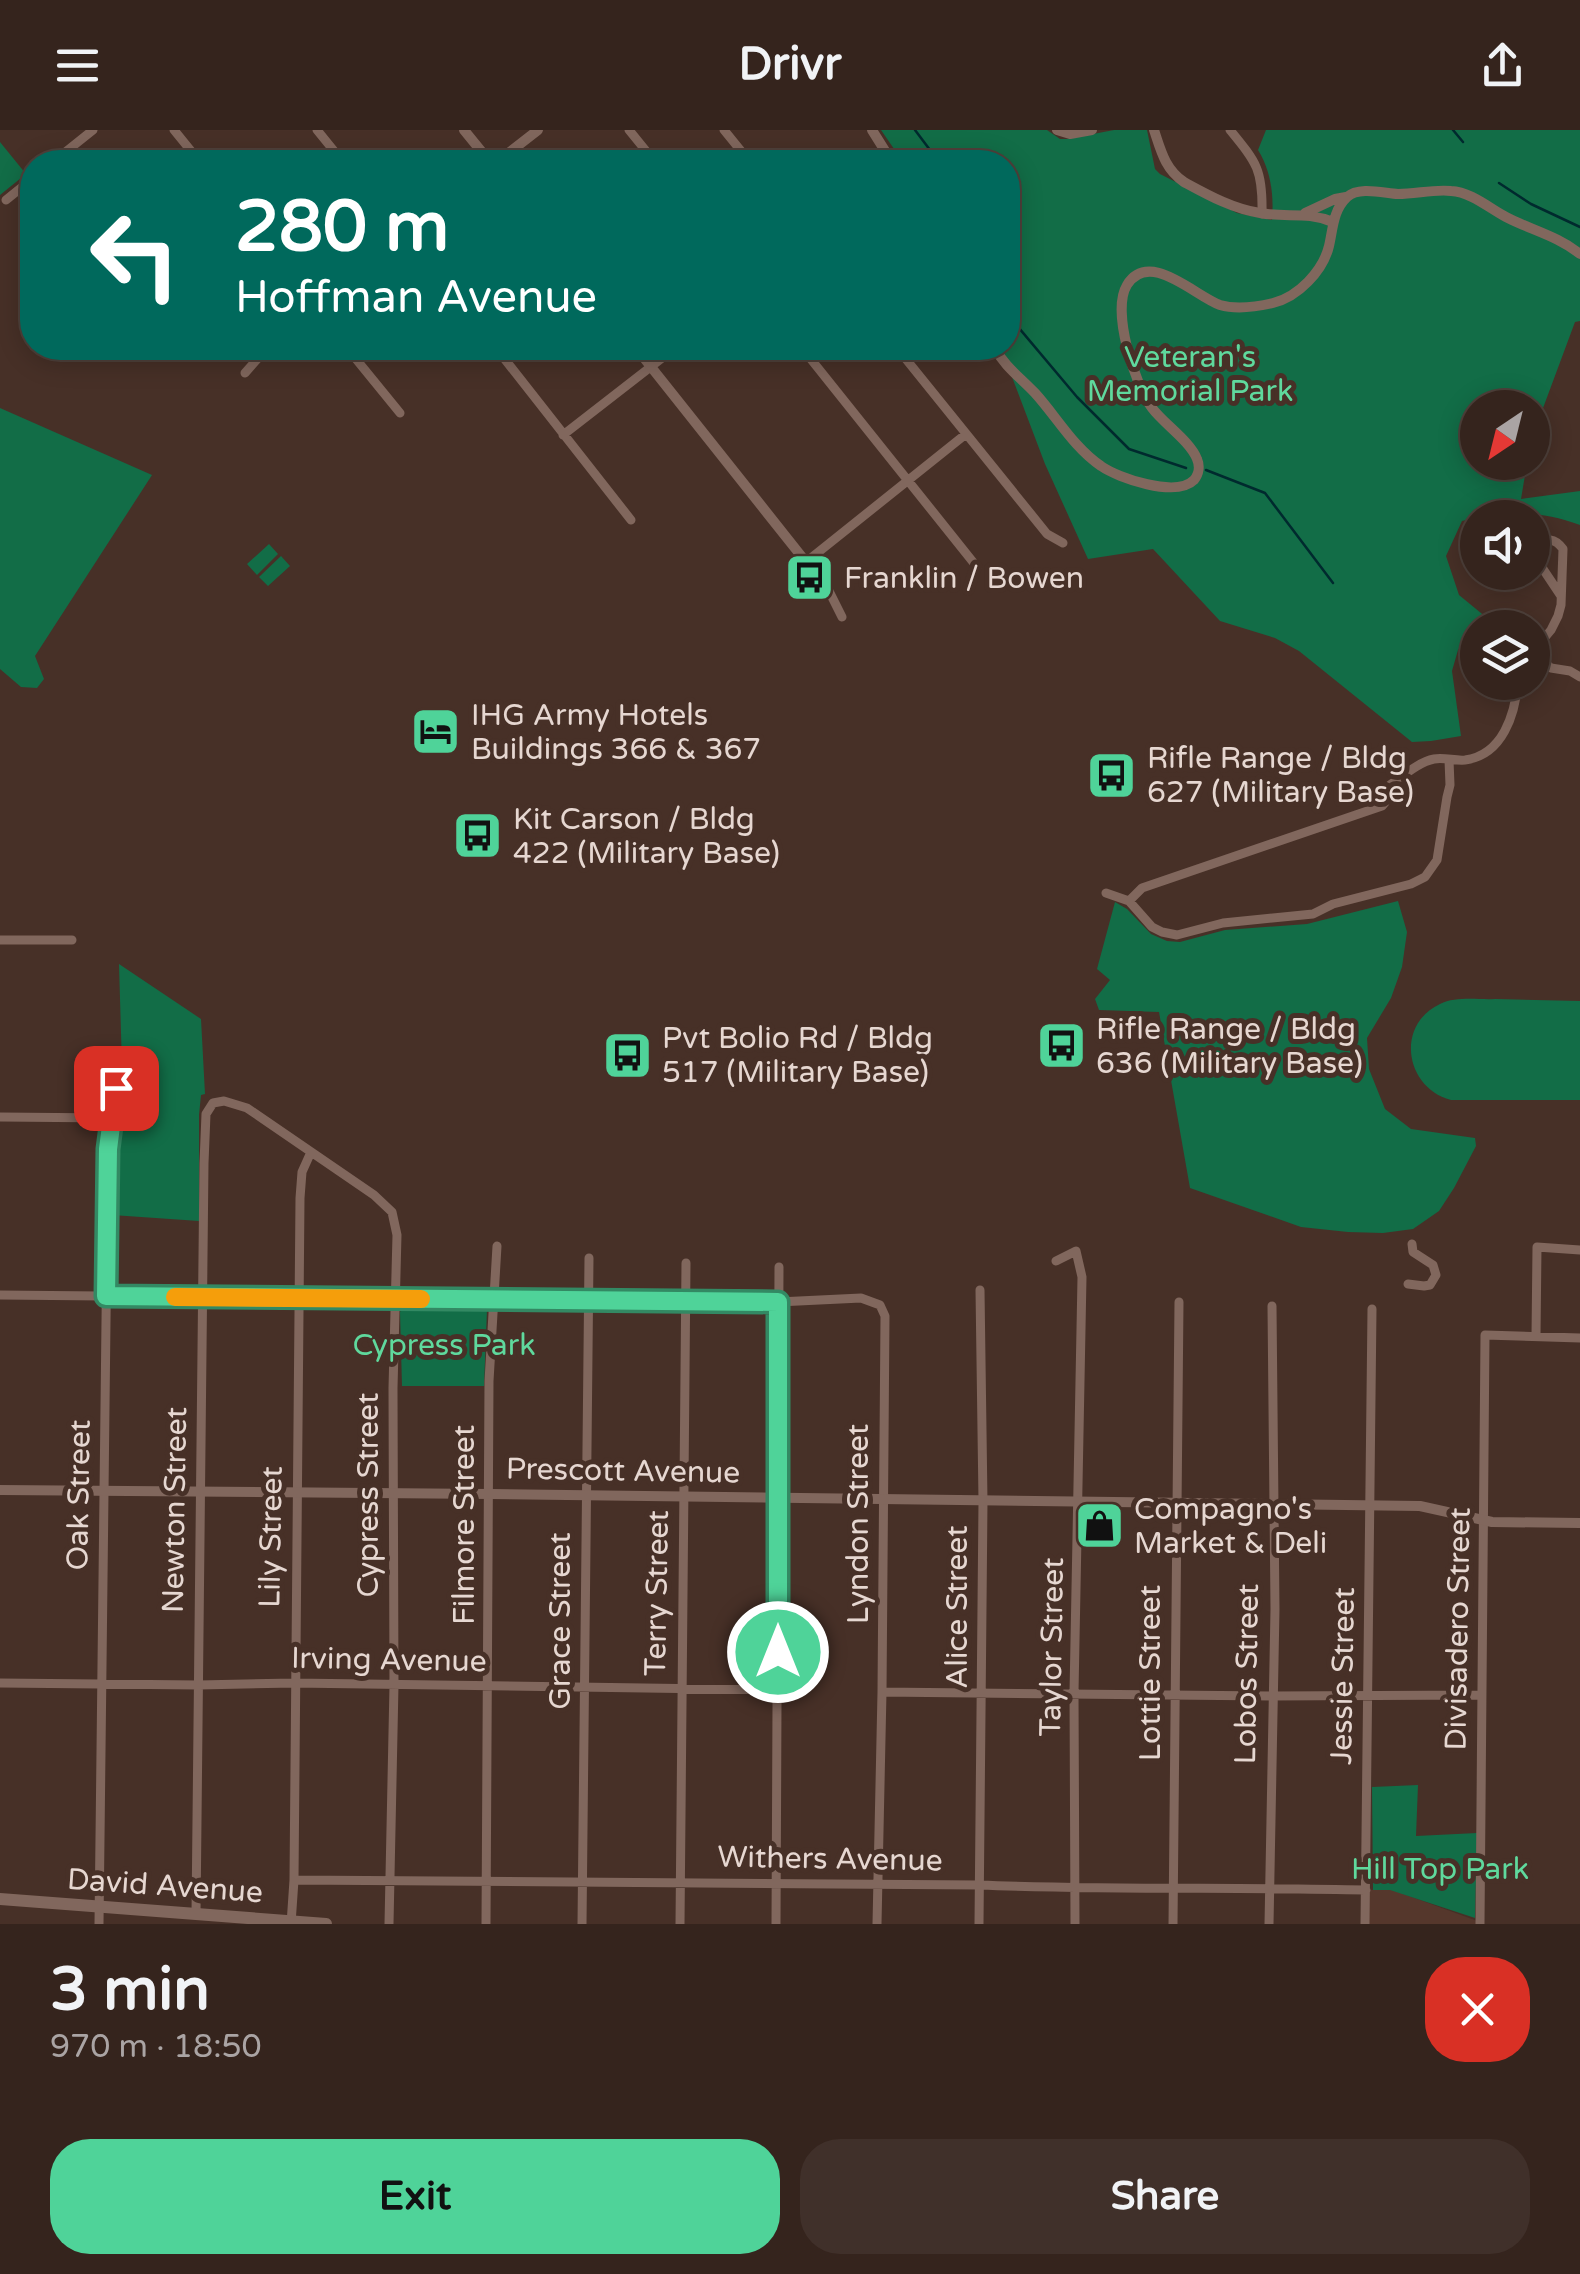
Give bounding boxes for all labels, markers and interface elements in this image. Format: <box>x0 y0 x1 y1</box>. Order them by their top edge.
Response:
icon: menu <box>50 38 105 93</box>
text: Drivr <box>739 38 841 92</box>
icon: share <box>1475 38 1530 93</box>
text: 280 m <box>235 186 449 270</box>
icon: left <box>70 190 200 320</box>
text: Hoffman Avenue <box>235 271 597 325</box>
park label: Veteran's Memorial Park <box>1087 339 1293 410</box>
north arrow <box>1460 390 1550 480</box>
map controls <box>1460 390 1550 700</box>
button: sound <box>1460 500 1550 590</box>
bus stop icon: Franklin / Bowen <box>783 552 835 604</box>
place label: Franklin / Bowen <box>844 560 1084 597</box>
button: layers <box>1460 610 1550 700</box>
place label: IHG Army Hotels Buildings 366 & 367 <box>471 697 761 768</box>
hotel icon: IHG Army Hotels Buildings 366 & 367 <box>410 706 462 758</box>
place label: Rifle Range / Bldg 627 (Military Base) <box>1147 740 1414 811</box>
bus stop icon: Rifle Range / Bldg 627 (Military Base) <box>1086 749 1138 801</box>
place label: Kit Carson / Bldg 422 (Military Base) <box>513 801 780 872</box>
bus stop icon: Kit Carson / Bldg 422 (Military Base) <box>452 810 504 862</box>
place label: Rifle Range / Bldg 636 (Military Base) <box>1096 1011 1363 1082</box>
place label: Pvt Bolio Rd / Bldg 517 (Military Base) <box>662 1020 933 1091</box>
bus stop icon: Rifle Range / Bldg 636 (Military Base) <box>1035 1020 1087 1072</box>
bus stop icon: Pvt Bolio Rd / Bldg 517 (Military Base) <box>601 1029 653 1081</box>
pin <box>74 1046 159 1131</box>
icon: arrive <box>89 1061 144 1116</box>
park label: Cypress Park <box>352 1327 536 1364</box>
street label: Cypress Street <box>350 1393 387 1597</box>
street label: Newton Street <box>155 1407 195 1613</box>
street label: Oak Street <box>59 1419 99 1571</box>
street label: Lyndon Street <box>840 1424 877 1624</box>
street label: Filmore Street <box>446 1425 483 1625</box>
street label: Prescott Avenue <box>505 1450 741 1492</box>
street label: Lily Street <box>251 1466 291 1608</box>
place label: Compagno's Market & Deli <box>1134 1491 1327 1562</box>
shop icon: Compagno's Market & Deli <box>1073 1500 1125 1552</box>
street label: Divisadero Street <box>1437 1507 1479 1751</box>
street label: Terry Street <box>637 1510 677 1676</box>
street label: Alice Street <box>939 1525 976 1689</box>
street label: Grace Street <box>542 1532 579 1710</box>
street label: Taylor Street <box>1032 1557 1072 1737</box>
street label: Lobos Street <box>1227 1583 1267 1765</box>
street label: Lottie Street <box>1132 1585 1169 1761</box>
street label: Jessie Street <box>1323 1587 1363 1765</box>
position arrow <box>726 1600 830 1704</box>
street label: Irving Avenue <box>291 1640 487 1680</box>
street label: Withers Avenue <box>717 1839 943 1879</box>
park label: Hill Top Park <box>1351 1851 1529 1888</box>
street label: David Avenue <box>66 1861 264 1911</box>
text: 3 min <box>50 1954 210 2026</box>
button: close <box>1425 1957 1530 2062</box>
text: 970 m · 18:50 <box>50 2028 262 2066</box>
button: Exit <box>50 2139 780 2254</box>
button: Share <box>800 2139 1530 2254</box>

